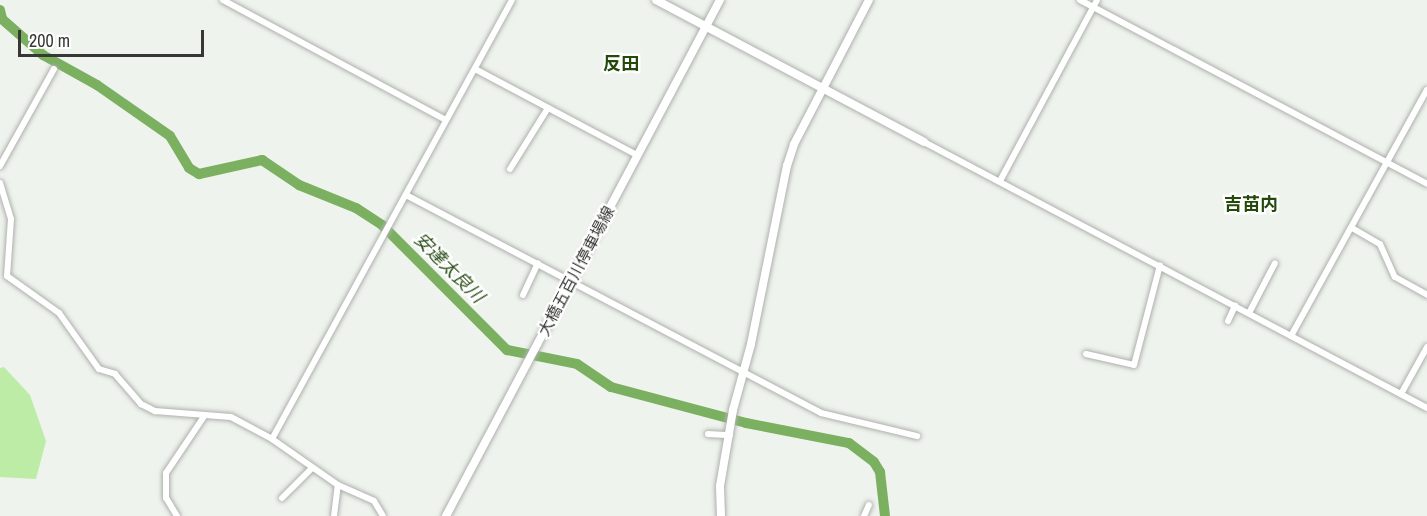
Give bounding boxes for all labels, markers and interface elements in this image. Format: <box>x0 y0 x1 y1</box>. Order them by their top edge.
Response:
scale bar <box>21 18 207 56</box>
text: 200 m <box>29 28 70 53</box>
district label: 反田 <box>603 53 639 75</box>
district label: 吉苗内 <box>1224 193 1278 215</box>
street label: 大橋五百川停車場線 <box>534 203 618 339</box>
water label: 安達太良川 <box>410 229 488 307</box>

